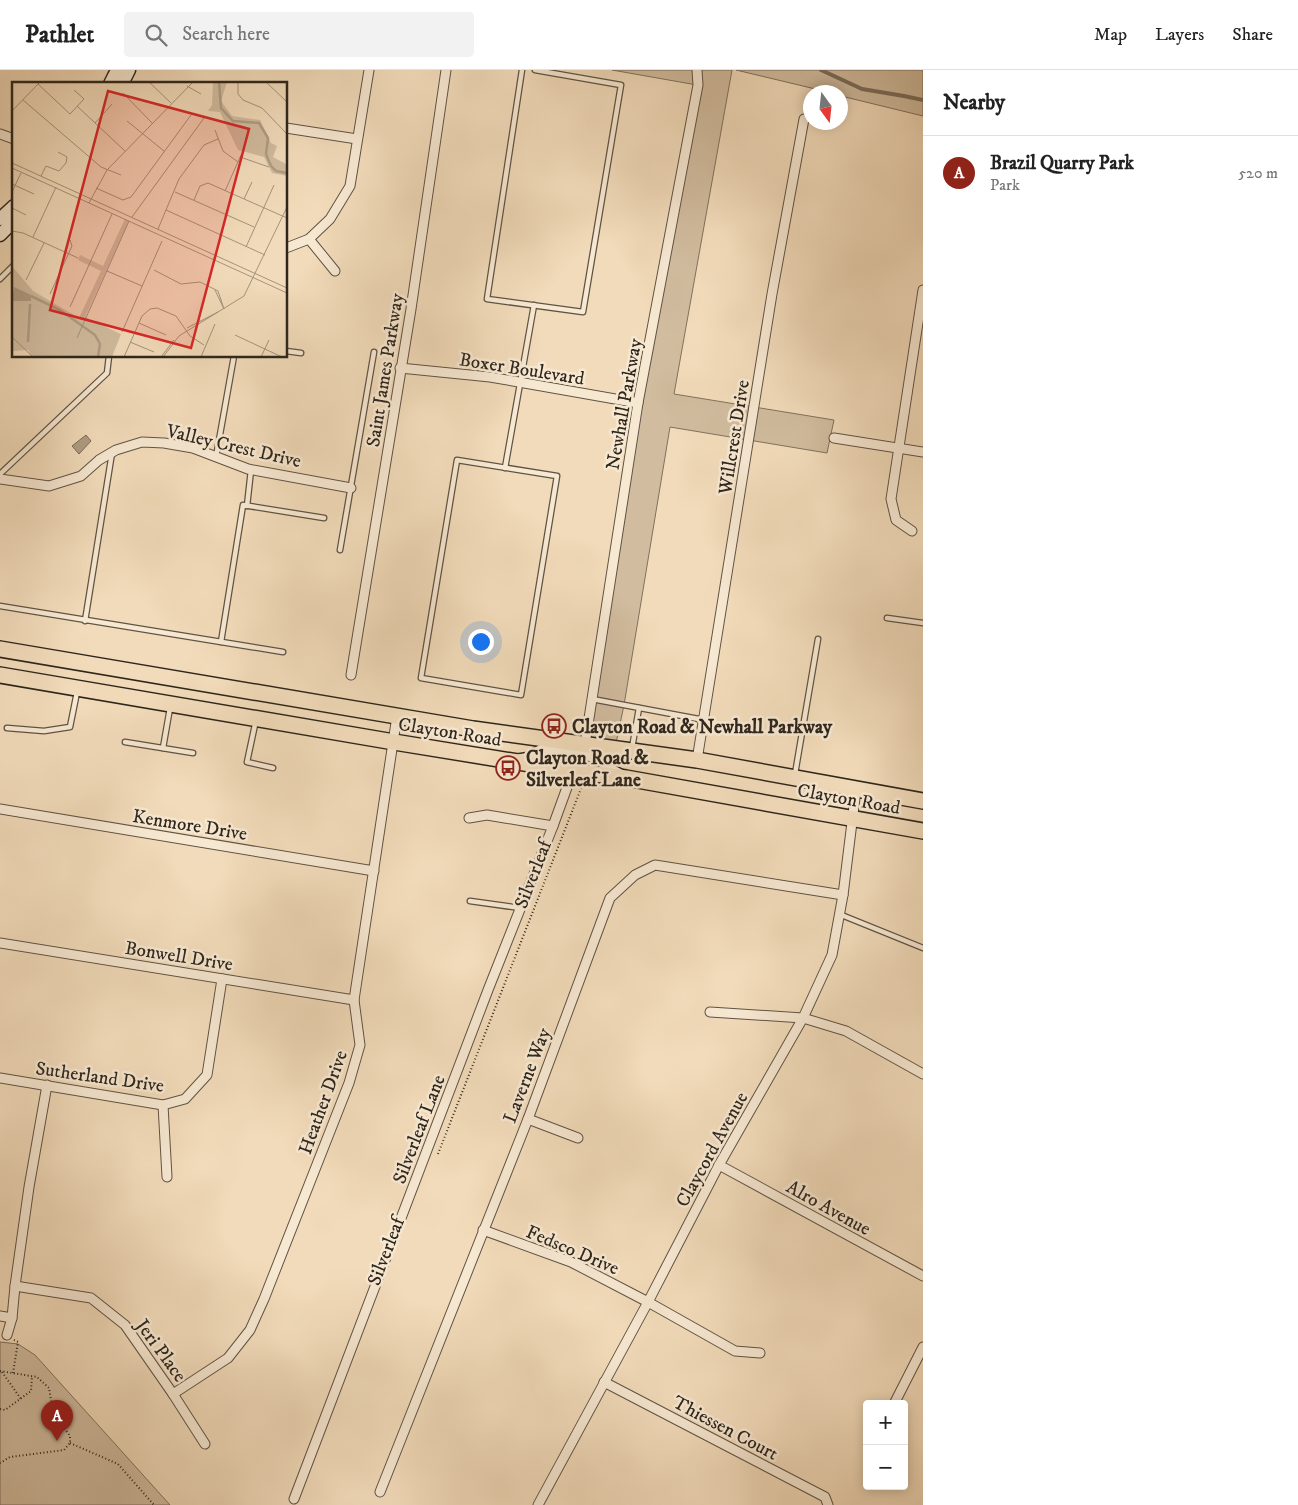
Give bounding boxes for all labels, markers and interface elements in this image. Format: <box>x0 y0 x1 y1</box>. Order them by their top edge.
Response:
search box <box>124 12 474 57</box>
text: Pathlet <box>25 20 94 50</box>
icon: search <box>142 21 170 49</box>
text: Search here <box>182 23 270 46</box>
text: Map <box>1094 24 1127 46</box>
text: Layers <box>1155 24 1204 46</box>
text: Share <box>1232 24 1273 46</box>
inset map <box>12 82 288 358</box>
north arrow <box>803 85 848 130</box>
text: Nearby <box>943 90 1005 116</box>
text: Brazil Quarry Park <box>990 152 1134 175</box>
text: A <box>954 163 964 183</box>
text: 520 m <box>1238 163 1278 183</box>
text: Park <box>990 175 1020 195</box>
street label: Saint James Parkway <box>362 291 409 449</box>
street label: Newhall Parkway <box>602 336 648 472</box>
street label: Boxer Boulevard <box>458 348 586 391</box>
street label: Willcrest Drive <box>714 378 755 497</box>
street label: Valley Crest Drive <box>163 420 303 473</box>
your location <box>468 629 494 655</box>
street label: Clayton Road <box>397 713 503 752</box>
bus stop icon: Clayton Road & Newhall Parkway <box>541 713 567 739</box>
place label: Clayton Road & Newhall Parkway <box>572 716 833 739</box>
place label: Clayton Road & Silverleaf Lane <box>526 747 649 792</box>
bus stop icon: Clayton Road & Silverleaf Lane <box>495 755 521 781</box>
street label: Clayton Road <box>796 779 902 820</box>
street label: Kenmore Drive <box>131 805 249 846</box>
street label: Silverleaf <box>510 834 558 912</box>
street label: Bonwell Drive <box>123 937 234 976</box>
street label: Laverne Way <box>499 1024 556 1126</box>
street label: Heather Drive <box>294 1047 353 1158</box>
street label: Sutherland Drive <box>34 1057 166 1098</box>
street label: Silverleaf Lane <box>388 1072 451 1187</box>
street label: Claycord Avenue <box>671 1088 753 1211</box>
street label: Alro Avenue <box>782 1176 875 1241</box>
street label: Silverleaf <box>363 1211 411 1289</box>
street label: Fedsco Drive <box>522 1221 622 1280</box>
street label: Jeri Place <box>129 1313 191 1387</box>
street label: Thiessen Court <box>669 1391 782 1466</box>
pin: A <box>41 1400 73 1441</box>
map controls <box>863 1400 908 1490</box>
button: + <box>863 1400 908 1445</box>
button: − <box>863 1445 908 1490</box>

